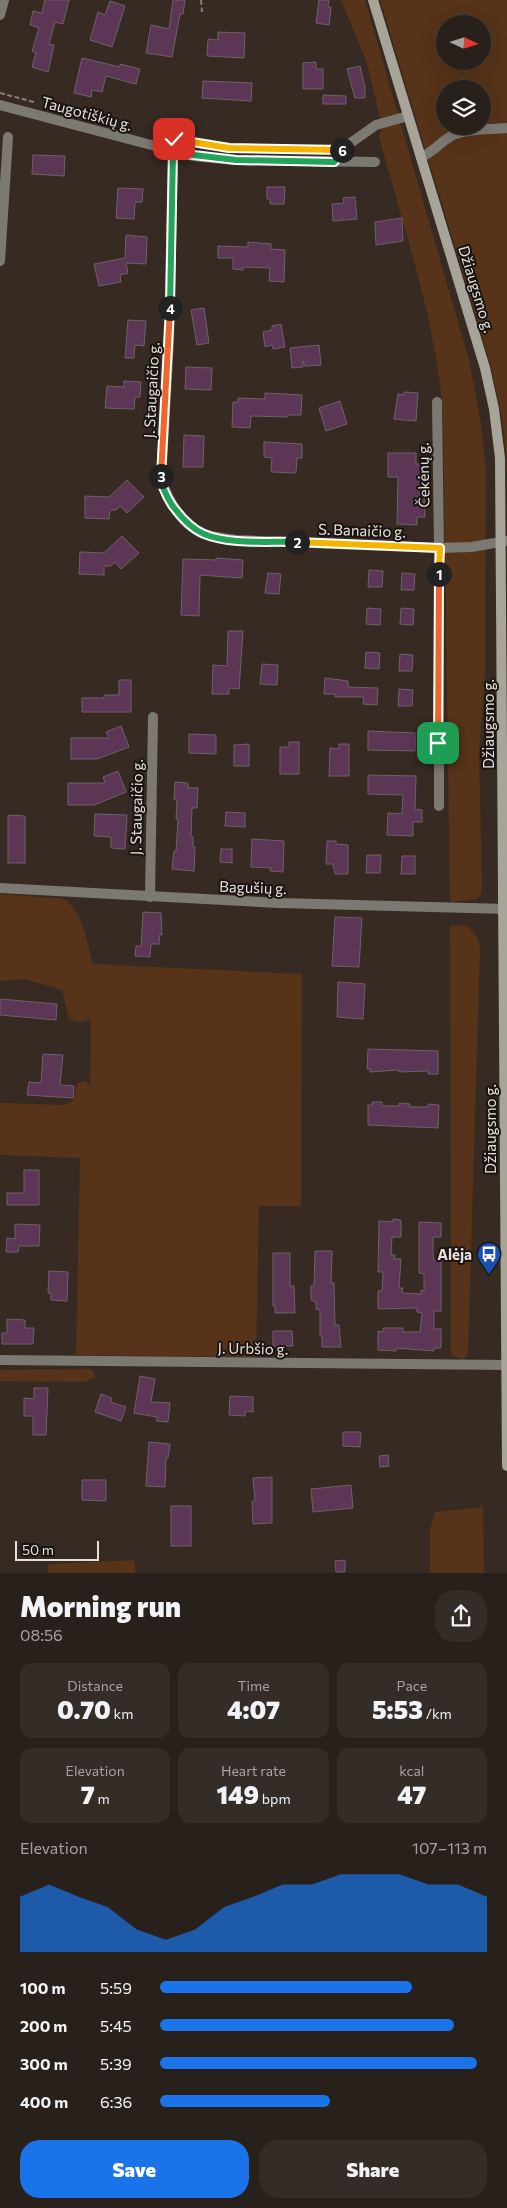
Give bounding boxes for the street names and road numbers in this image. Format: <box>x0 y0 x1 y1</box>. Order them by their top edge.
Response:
street label: Taugotiškių g. <box>40 92 134 134</box>
street label: Džiaugsmo g. <box>455 243 499 335</box>
street label: J. Staugaičio g. <box>139 341 163 439</box>
street label: Čekėnų g. <box>412 442 433 508</box>
street label: S. Banaičio g. <box>318 519 406 541</box>
street label: Džiaugsmo g. <box>479 679 497 769</box>
street label: J. Staugaičio g. <box>126 759 146 855</box>
street label: Bagušių g. <box>219 877 287 897</box>
street label: Džiaugsmo g. <box>481 1084 499 1174</box>
street label: J. Urbšio g. <box>218 1338 288 1358</box>

